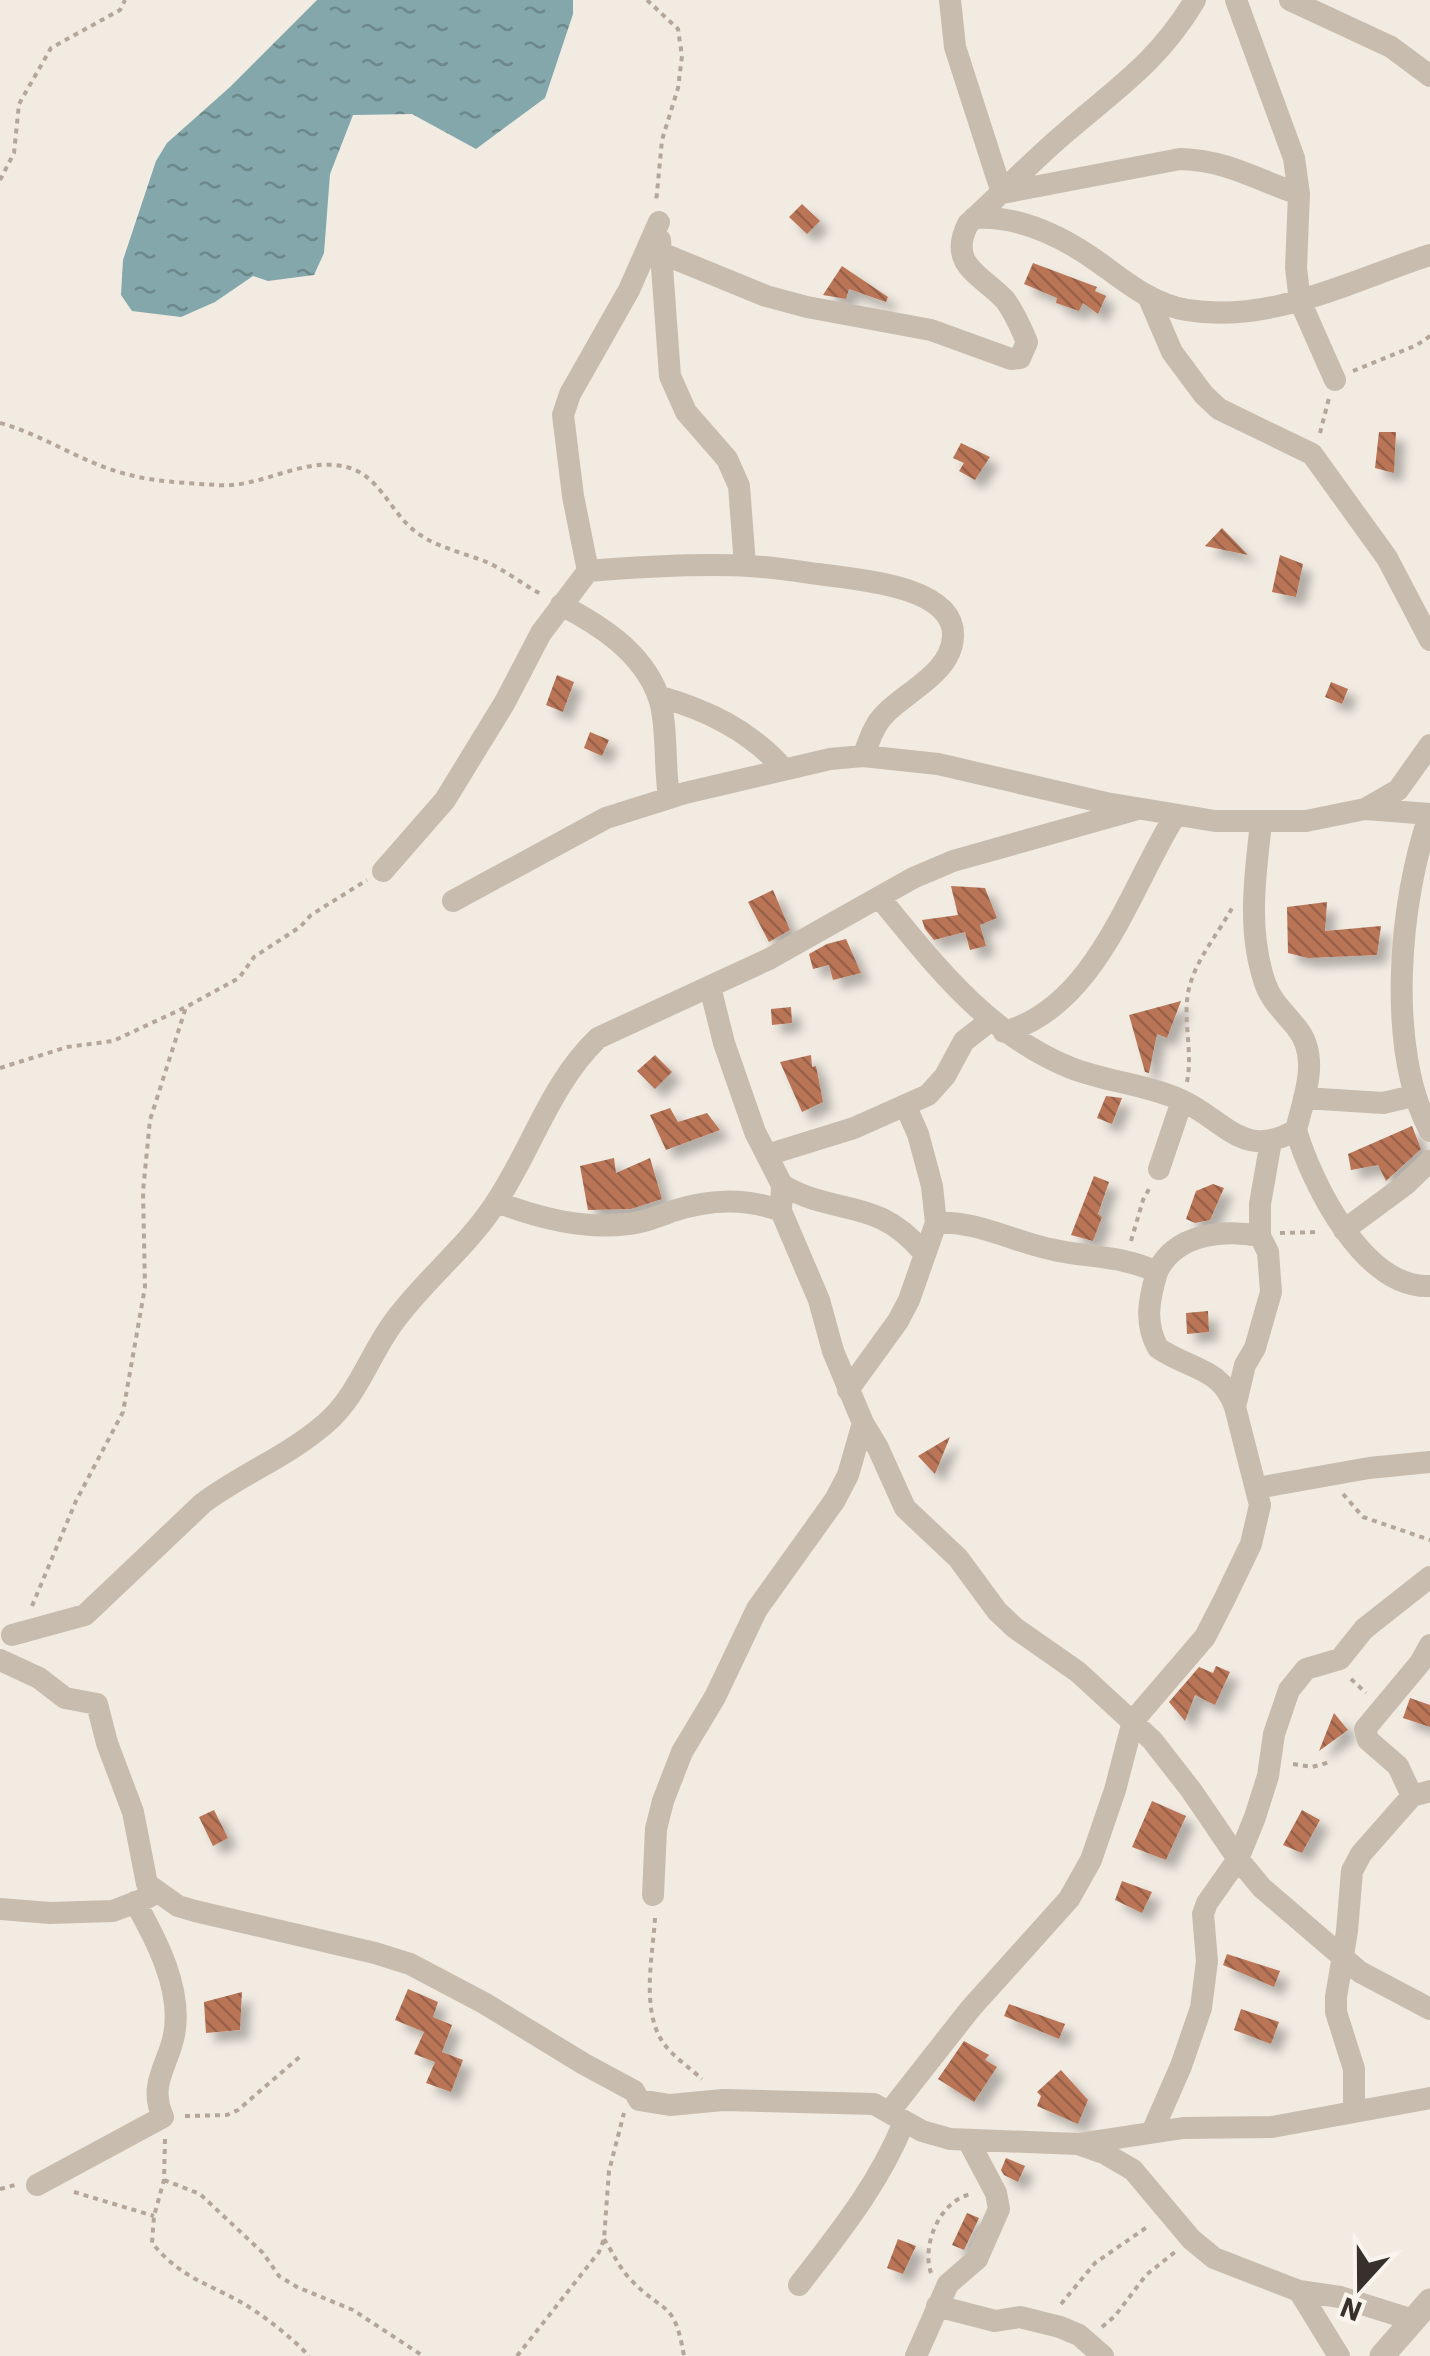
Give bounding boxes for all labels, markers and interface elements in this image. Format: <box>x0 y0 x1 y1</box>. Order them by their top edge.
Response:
north arrow <box>1310 2236 1410 2336</box>
text: N <box>1335 2289 1367 2331</box>

